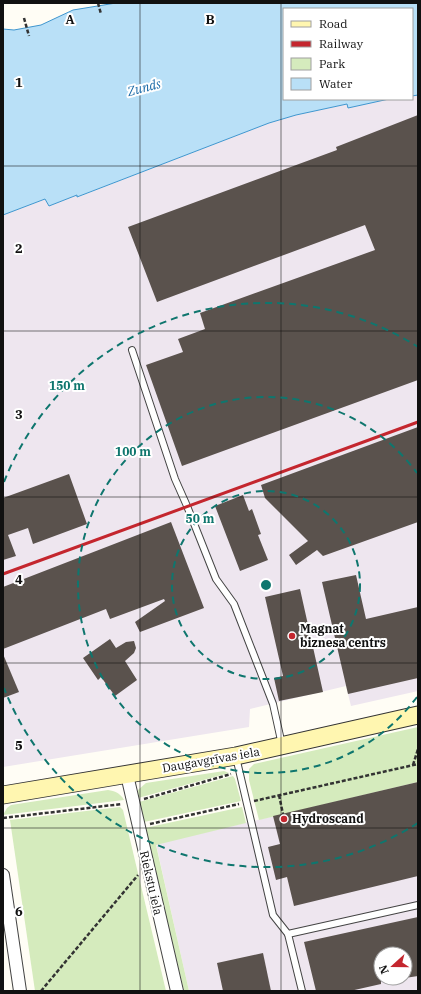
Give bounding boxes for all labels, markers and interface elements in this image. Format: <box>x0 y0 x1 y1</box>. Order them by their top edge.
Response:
legend <box>283 8 413 100</box>
text: A <box>65 11 75 28</box>
text: B <box>205 11 215 28</box>
text: Road <box>319 16 348 31</box>
text: Railway <box>319 36 364 51</box>
text: Park <box>319 56 345 71</box>
text: 1 <box>15 74 23 91</box>
water label: Zunds <box>125 75 163 100</box>
text: Water <box>319 76 353 91</box>
text: 2 <box>15 240 23 257</box>
text: 150 m <box>49 378 85 393</box>
text: 3 <box>15 406 23 423</box>
text: 100 m <box>115 444 151 459</box>
text: 50 m <box>186 511 215 526</box>
text: 4 <box>15 571 23 588</box>
centre of rings <box>259 578 273 592</box>
place label: Magnat biznesa centrs <box>300 621 386 650</box>
marker: Magnat biznesa centrs <box>287 631 297 641</box>
text: 5 <box>15 737 23 754</box>
street label: Daugavgrīvas iela <box>161 743 261 775</box>
place label: Hydroscand <box>292 811 364 826</box>
marker: Hydroscand <box>279 814 289 824</box>
street label: Riekstu iela <box>137 849 166 917</box>
text: 6 <box>15 903 23 920</box>
north arrow <box>373 946 413 986</box>
text: N <box>375 963 392 976</box>

